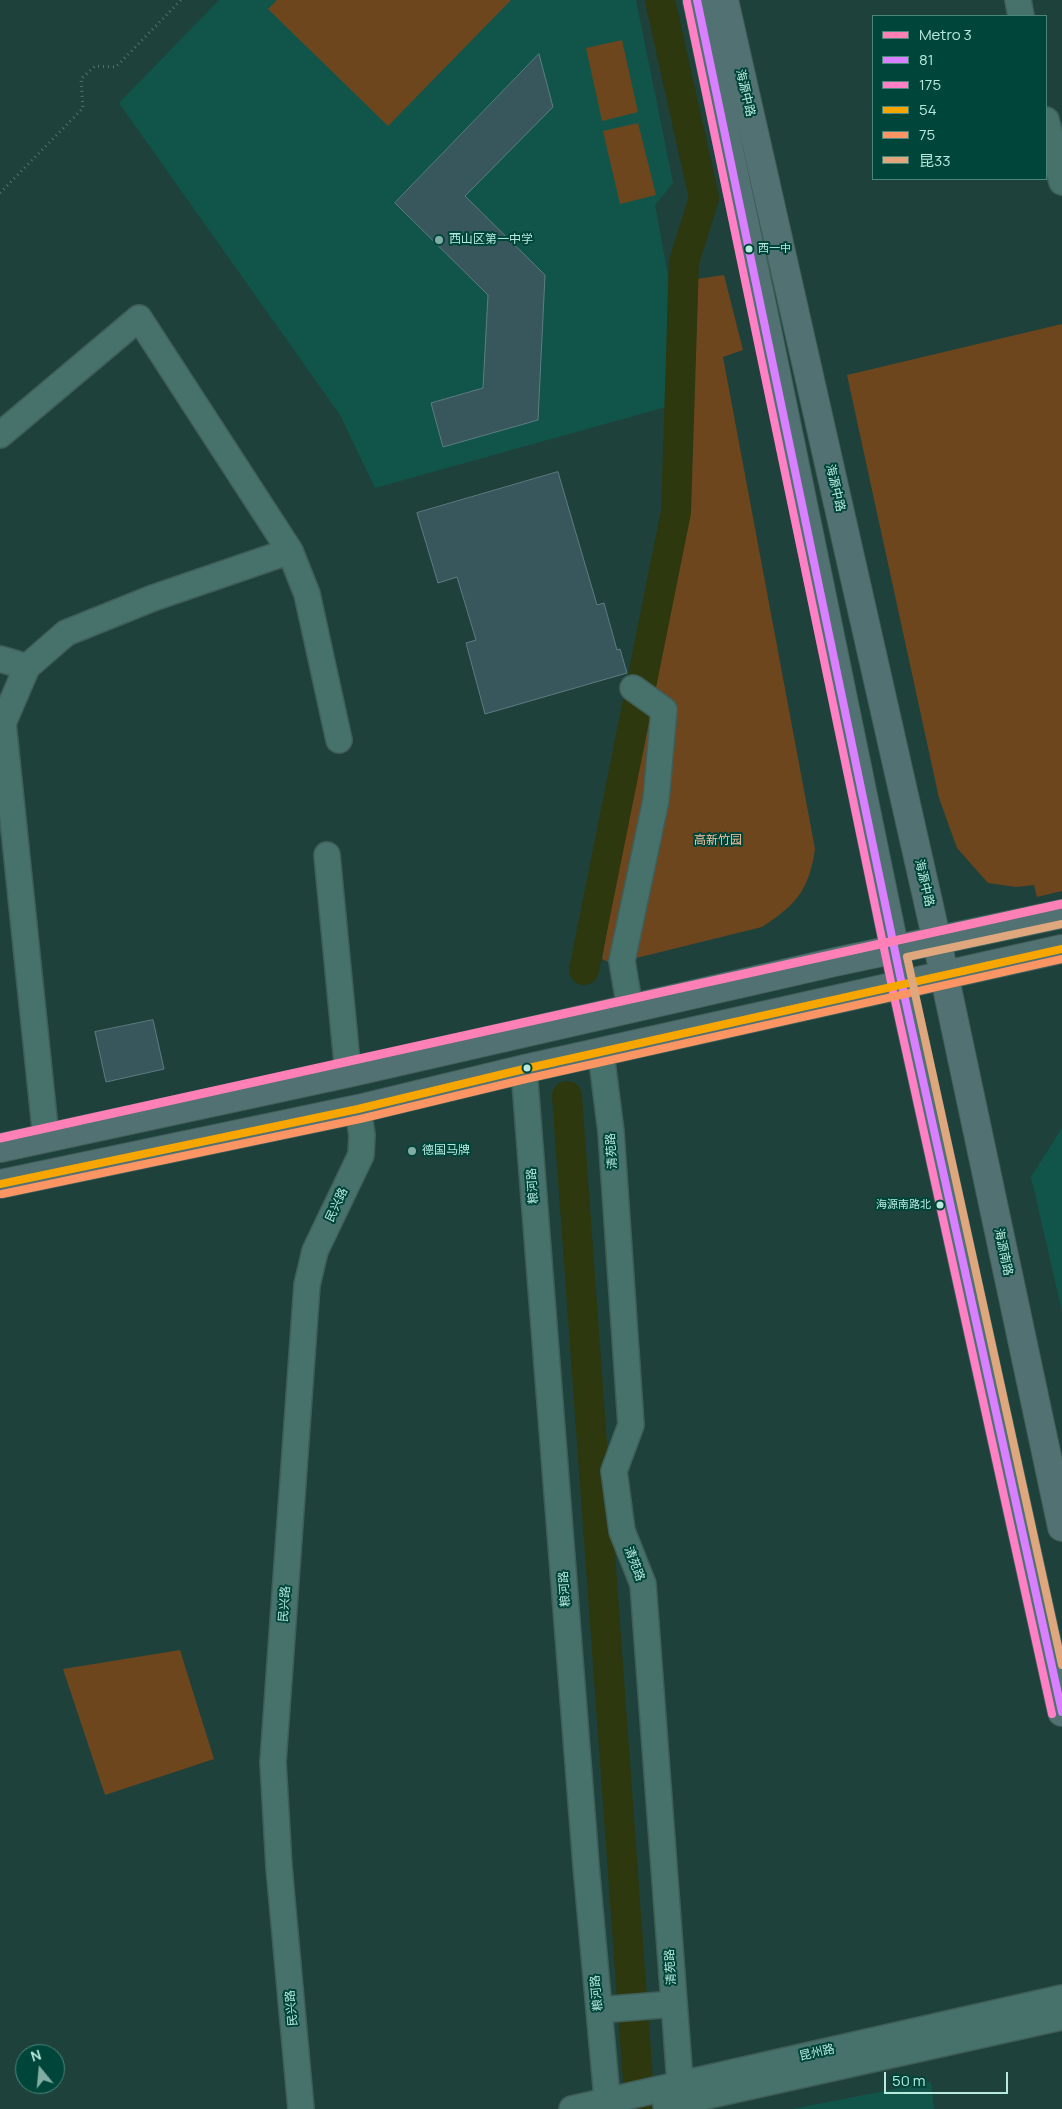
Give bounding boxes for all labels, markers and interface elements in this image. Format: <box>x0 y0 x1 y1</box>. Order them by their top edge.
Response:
legend <box>872 15 1047 180</box>
text: Metro 3 <box>919 24 972 45</box>
text: 81 <box>919 49 934 70</box>
street label: 海源中路 <box>733 68 757 118</box>
text: 175 <box>919 74 941 95</box>
text: 54 <box>919 99 937 120</box>
text: 75 <box>919 124 935 145</box>
text: 昆33 <box>919 150 951 171</box>
place label: 西山区第一中学 <box>449 233 533 247</box>
marker: 西山区第一中学 <box>433 234 445 246</box>
place label: 西一中 <box>758 242 791 256</box>
marker: 西一中 <box>744 244 754 254</box>
street label: 海源中路 <box>823 463 847 513</box>
park label: 高新竹园 <box>694 834 742 848</box>
street label: 海源中路 <box>912 858 936 908</box>
unlabelled marker <box>522 1063 532 1073</box>
street label: 清苑路 <box>604 1133 620 1169</box>
place label: 德国马牌 <box>422 1144 470 1158</box>
marker: 德国马牌 <box>406 1145 418 1157</box>
street label: 粮河路 <box>525 1168 541 1204</box>
street label: 民兴路 <box>323 1186 351 1224</box>
place label: 海源南路北 <box>876 1198 931 1212</box>
marker: 海源南路北 <box>935 1200 945 1210</box>
street label: 海源南路 <box>991 1227 1015 1277</box>
street label: 清苑路 <box>621 1545 647 1583</box>
street label: 粮河路 <box>557 1571 573 1607</box>
street label: 民兴路 <box>277 1586 293 1622</box>
street label: 清苑路 <box>663 1949 679 1985</box>
street label: 粮河路 <box>588 1974 606 2012</box>
street label: 民兴路 <box>283 1989 301 2027</box>
street label: 昆州路 <box>798 2042 836 2064</box>
north arrow <box>15 2044 65 2094</box>
text: N <box>28 2045 43 2066</box>
scale bar <box>887 2062 1011 2094</box>
text: 50 m <box>892 2070 926 2091</box>

